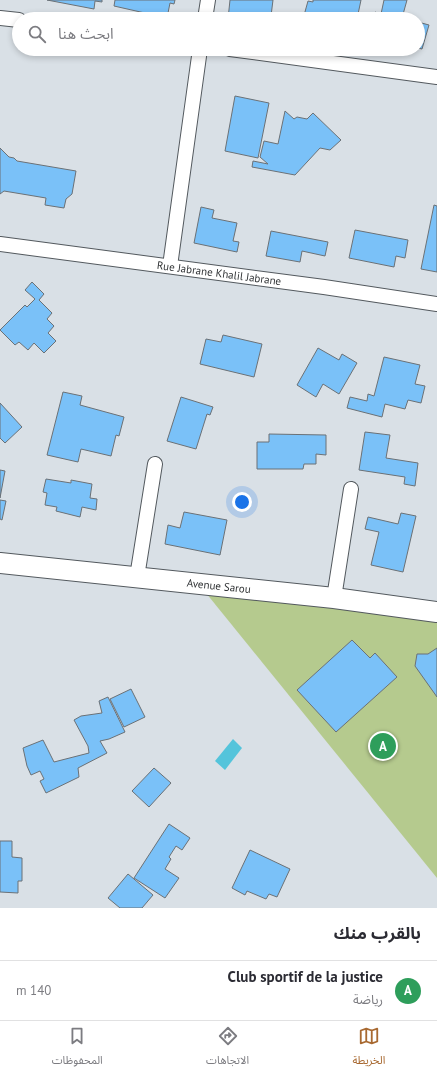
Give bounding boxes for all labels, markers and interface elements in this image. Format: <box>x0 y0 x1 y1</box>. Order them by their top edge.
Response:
search box <box>12 12 425 56</box>
icon: search <box>26 23 48 45</box>
text: ابحث هنا <box>58 24 114 43</box>
street label: Rue Jabrane Khalil Jabrane <box>156 258 283 288</box>
your location <box>232 492 252 512</box>
street label: Avenue Sarou <box>186 576 252 596</box>
pin: A <box>370 731 396 761</box>
text: بالقرب منك <box>334 922 421 944</box>
text: Club sportif de la justice <box>228 967 383 986</box>
text: 140 m <box>16 982 51 999</box>
text: A <box>404 982 412 999</box>
text: رياضة <box>353 991 383 1008</box>
tab: المحفوظات <box>52 1025 103 1072</box>
tab: الاتجاهات <box>206 1025 249 1072</box>
tab: الخريطة <box>352 1025 385 1072</box>

